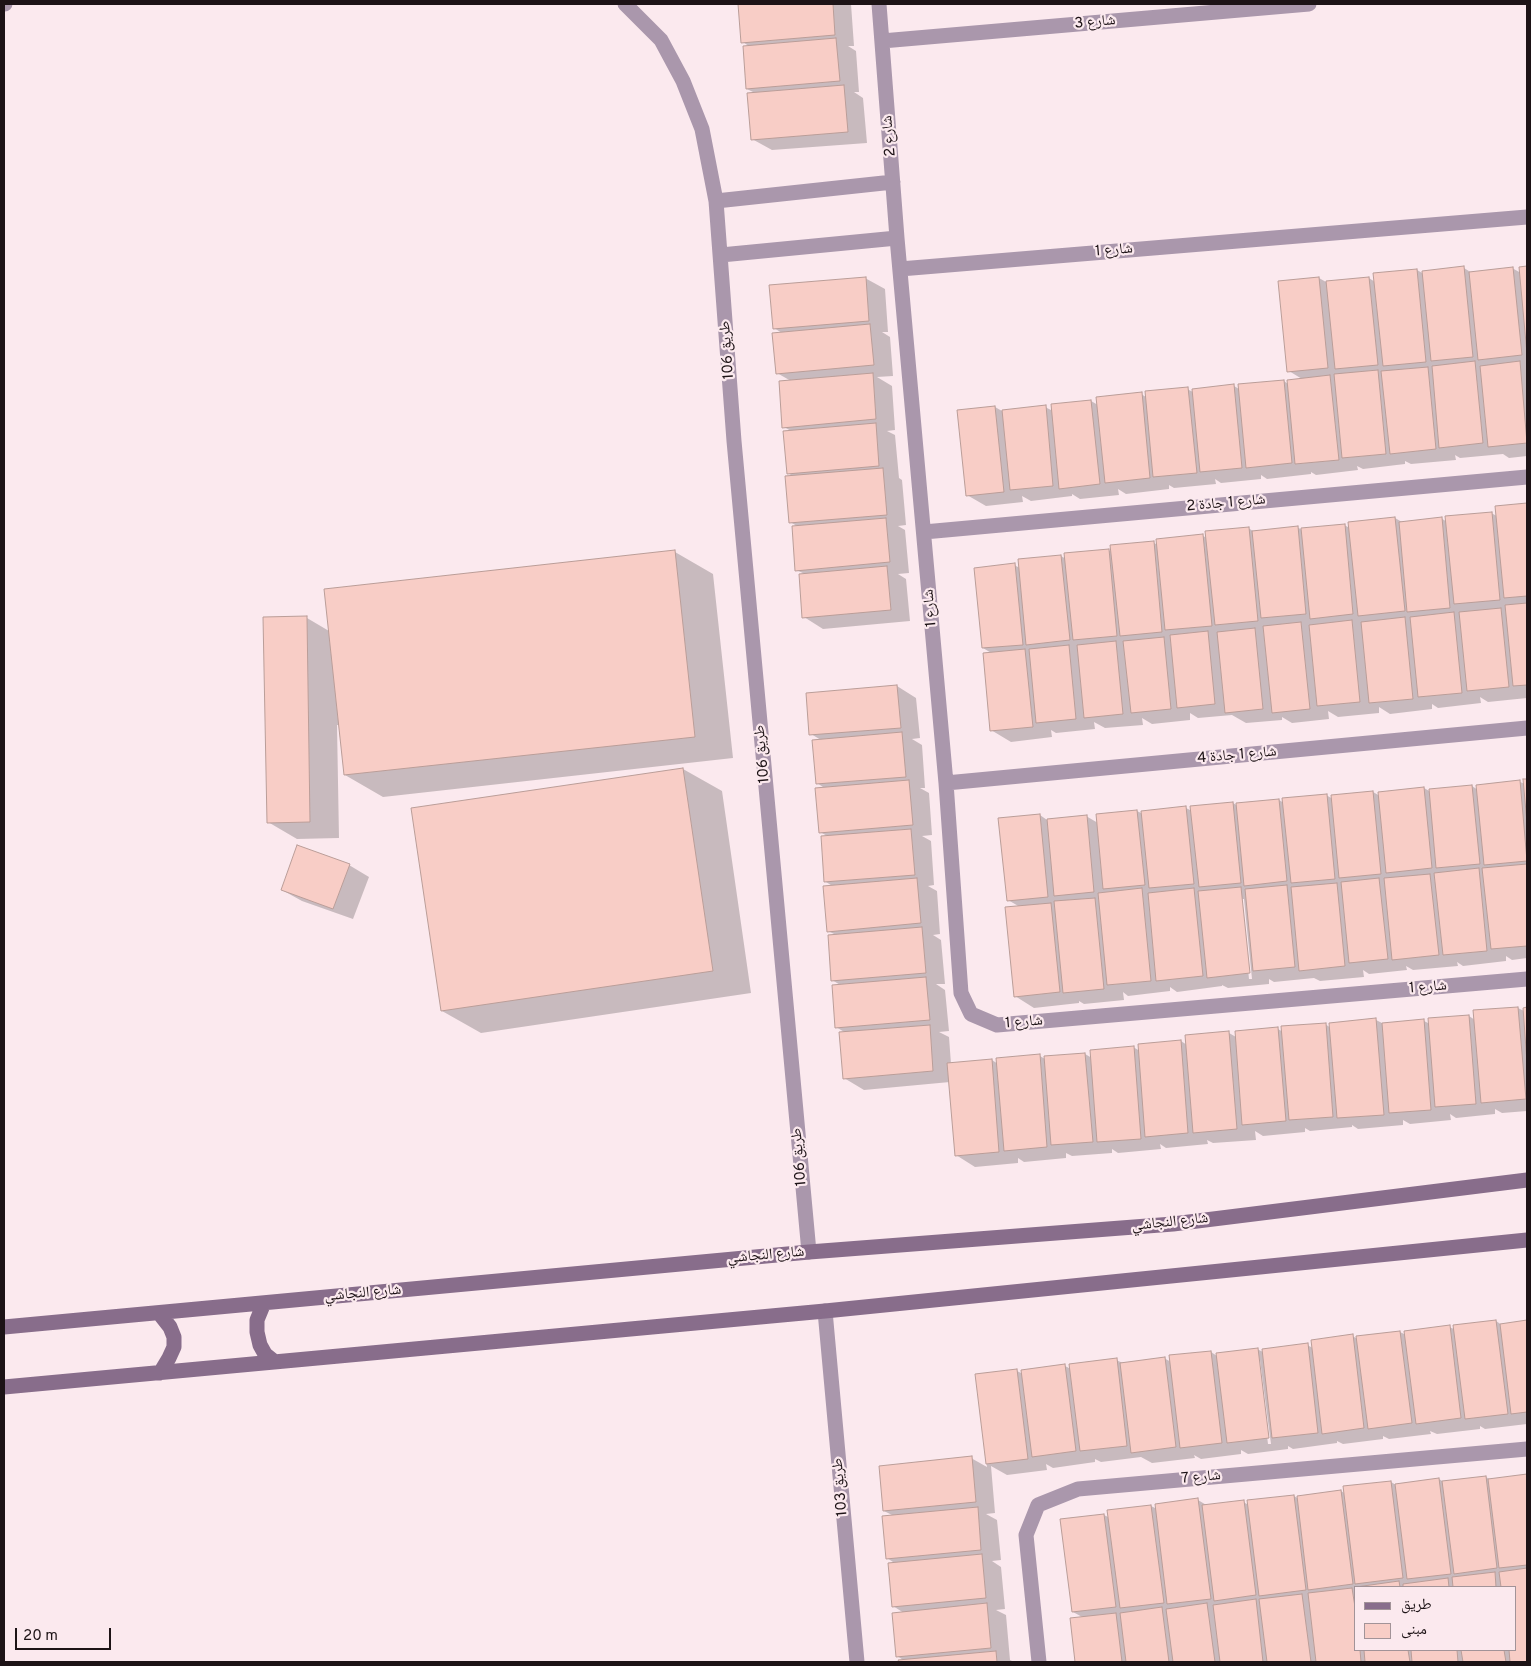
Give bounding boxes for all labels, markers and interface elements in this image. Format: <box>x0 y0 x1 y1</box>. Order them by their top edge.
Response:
street label: شارع 3 <box>1074 12 1116 34</box>
street label: شارع 2 <box>879 115 901 157</box>
street label: شارع 1 <box>1094 240 1134 262</box>
street label: طريق 106 <box>717 320 739 380</box>
street label: شارع 1 جادة 2 <box>1186 492 1266 516</box>
street label: شارع 1 <box>920 588 942 628</box>
street label: طريق 106 <box>751 724 775 784</box>
street label: شارع 1 جادة 4 <box>1197 744 1277 768</box>
street label: شارع 1 <box>1408 977 1448 999</box>
street label: شارع 1 <box>1004 1012 1044 1034</box>
street label: طريق 106 <box>788 1127 812 1187</box>
street label: شارع النجاشي <box>1131 1210 1209 1236</box>
street label: شارع النجاشي <box>727 1244 805 1268</box>
street label: شارع النجاشي <box>324 1282 402 1306</box>
street label: طريق 103 <box>829 1457 853 1517</box>
street label: شارع 7 <box>1180 1467 1222 1489</box>
legend <box>1354 1586 1516 1651</box>
text: طريق <box>1401 1596 1432 1615</box>
scale bar <box>18 1618 114 1650</box>
text: مبنى <box>1401 1621 1427 1640</box>
text: 20 m <box>23 1627 58 1646</box>

